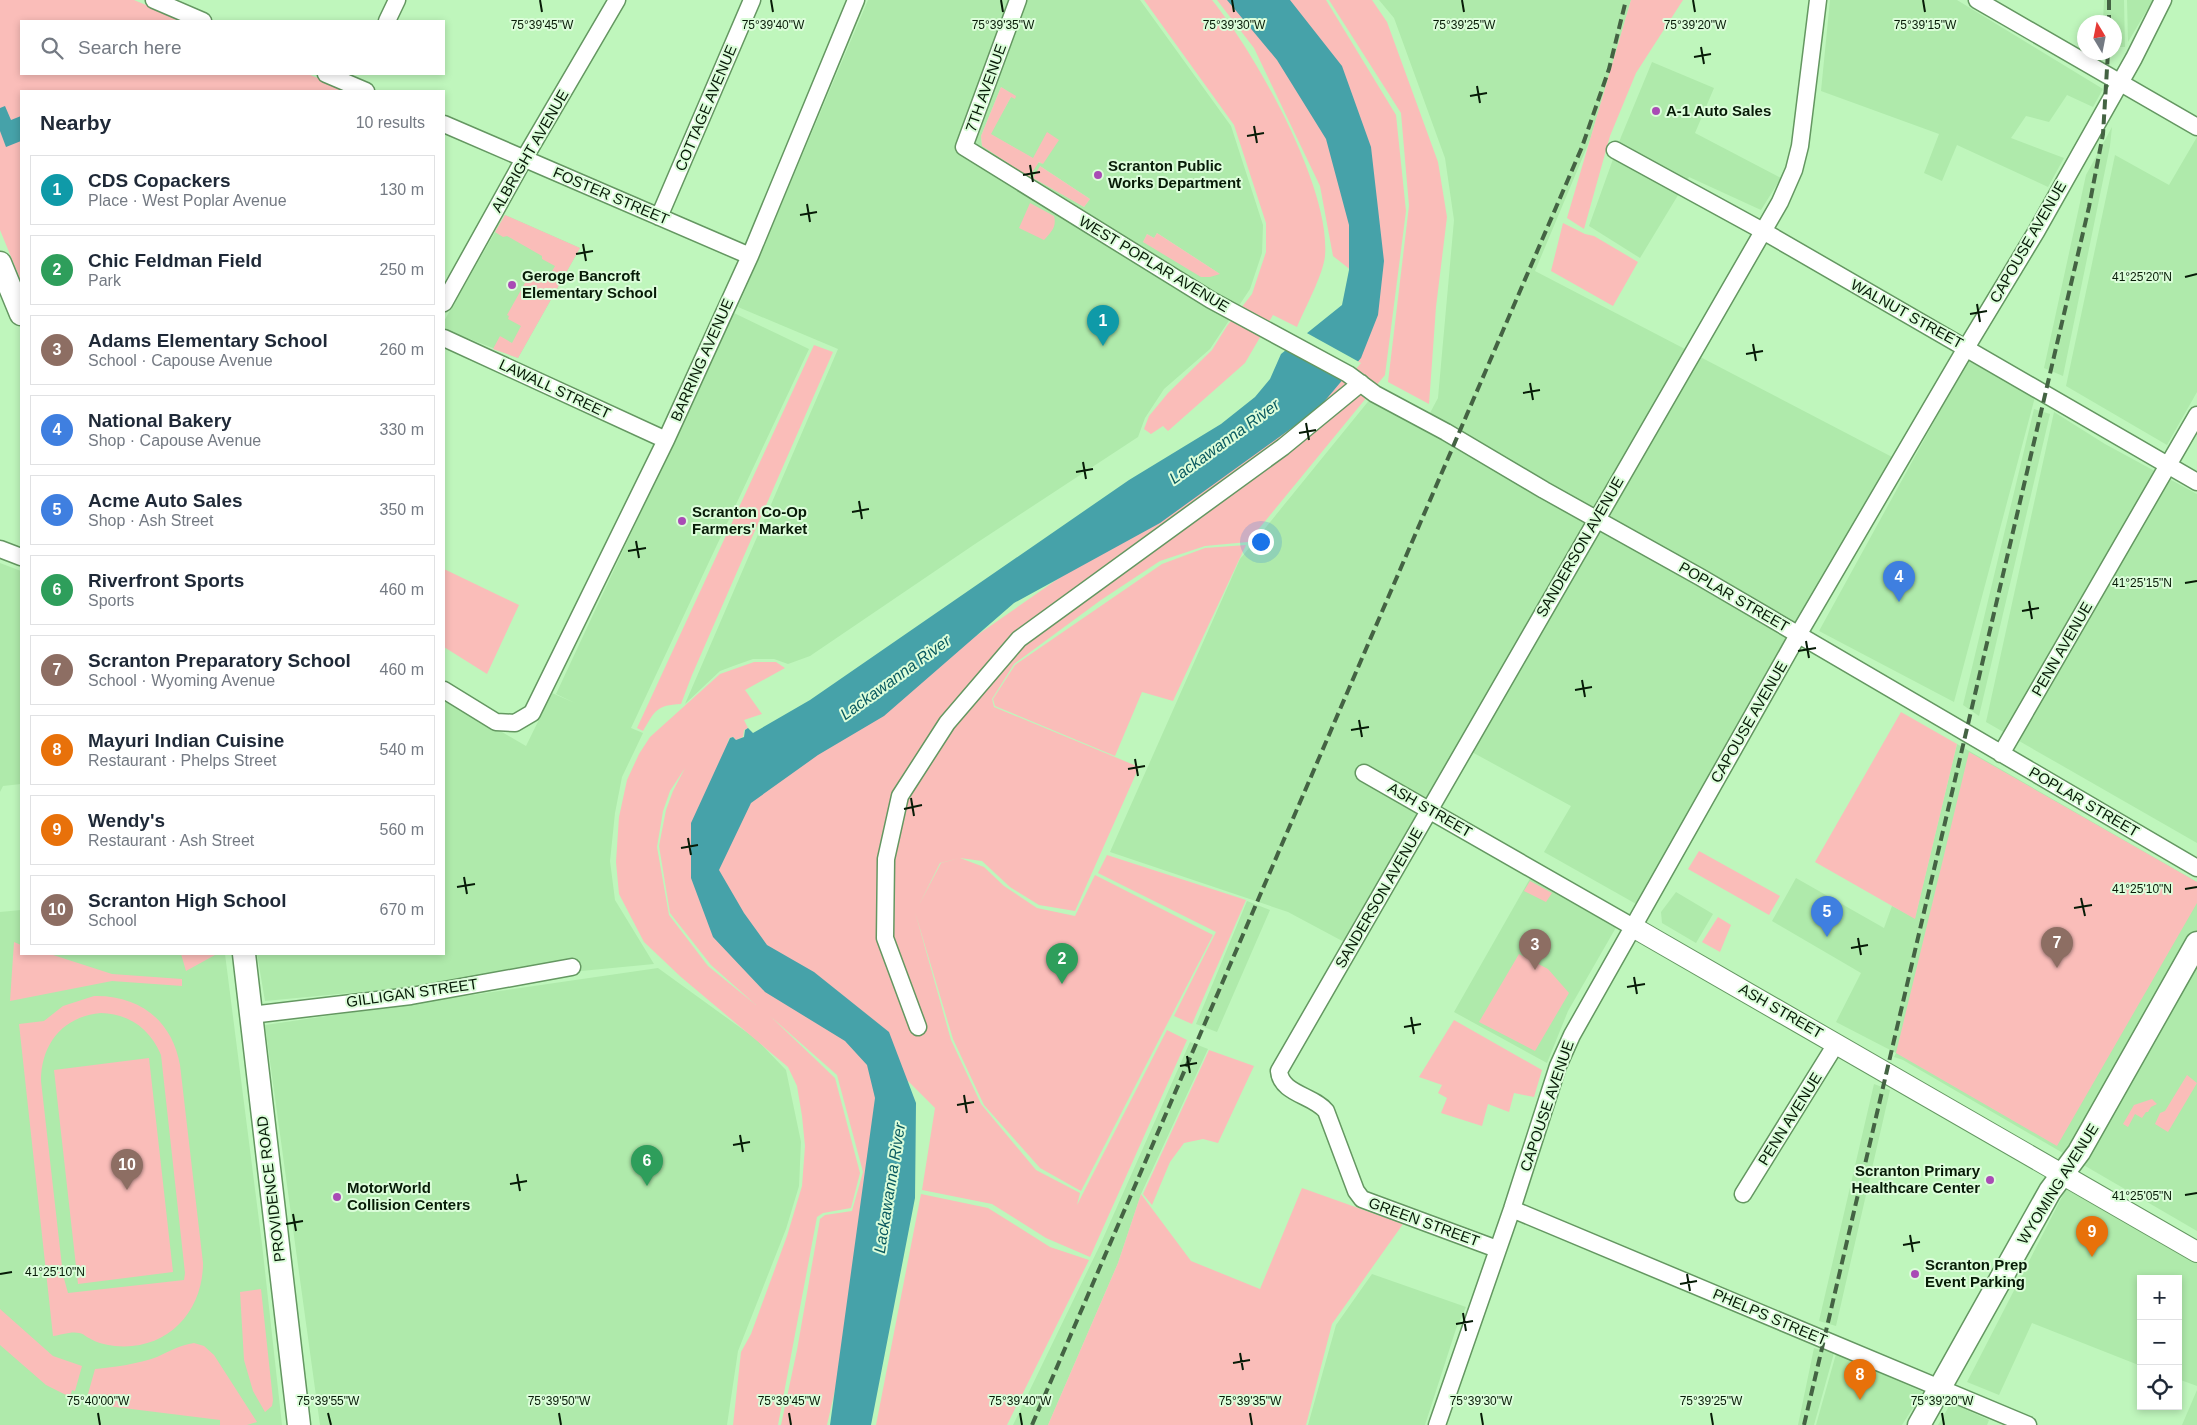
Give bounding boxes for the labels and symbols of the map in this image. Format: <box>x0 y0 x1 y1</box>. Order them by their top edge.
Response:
north arrow <box>2077 15 2122 60</box>
text: 75°39'45"W <box>511 18 574 32</box>
text: 75°39'40"W <box>742 18 805 32</box>
text: 75°39'35"W <box>972 18 1035 32</box>
text: 75°39'30"W <box>1203 18 1266 32</box>
text: 75°39'25"W <box>1433 18 1496 32</box>
text: 75°39'20"W <box>1664 18 1727 32</box>
text: 75°39'15"W <box>1894 18 1957 32</box>
street label: COTTAGE AVENUE <box>671 42 740 173</box>
street label: 7TH AVENUE <box>962 42 1009 134</box>
street label: ALBRIGHT AVENUE <box>488 86 572 215</box>
place label: A-1 Auto Sales <box>1666 102 1771 119</box>
marker: A-1 Auto Sales <box>1650 105 1662 117</box>
place label: Scranton Public Works Department <box>1108 157 1241 191</box>
street label: FOSTER STREET <box>551 163 672 228</box>
marker: Scranton Public Works Department <box>1092 169 1104 181</box>
street label: CAPOUSE AVENUE <box>1986 178 2069 305</box>
street label: WEST POPLAR AVENUE <box>1076 212 1232 315</box>
place label: Geroge Bancroft Elementary School <box>522 267 657 301</box>
text: 41°25'20"N <box>2112 270 2172 284</box>
street label: WALNUT STREET <box>1848 276 1966 352</box>
marker: Geroge Bancroft Elementary School <box>506 279 518 291</box>
street label: BARRING AVENUE <box>667 296 736 424</box>
pin: 1 <box>1087 305 1119 346</box>
street label: LAWALL STREET <box>497 355 614 422</box>
water label: Lackawanna River <box>1166 395 1283 487</box>
street label: SANDERSON AVENUE <box>1532 474 1627 620</box>
place label: Scranton Co-Op Farmers' Market <box>692 503 807 537</box>
marker: Scranton Co-Op Farmers' Market <box>676 515 688 527</box>
your location <box>1248 529 1274 555</box>
street label: POPLAR STREET <box>1676 558 1792 635</box>
pin: 4 <box>1883 561 1915 602</box>
text: 41°25'15"N <box>2112 576 2172 590</box>
street label: PENN AVENUE <box>2028 599 2095 699</box>
water label: Lackawanna River <box>837 631 954 723</box>
street label: CAPOUSE AVENUE <box>1707 658 1790 785</box>
street label: POPLAR STREET <box>2026 763 2142 840</box>
street label: ASH STREET <box>1385 779 1475 840</box>
street label: SANDERSON AVENUE <box>1331 825 1426 971</box>
text: 41°25'10"N <box>2112 882 2172 896</box>
pin: 5 <box>1811 896 1843 937</box>
pin: 7 <box>2041 927 2073 968</box>
pin: 3 <box>1519 929 1551 970</box>
pin: 2 <box>1046 943 1078 984</box>
street label: GILLIGAN STREET <box>345 975 479 1010</box>
street label: ASH STREET <box>1736 980 1826 1041</box>
street label: CAPOUSE AVENUE <box>1516 1038 1577 1173</box>
street label: PENN AVENUE <box>1754 1069 1825 1168</box>
street label: PROVIDENCE ROAD <box>253 1115 288 1263</box>
street label: WYOMING AVENUE <box>2014 1120 2102 1247</box>
water label: Lackawanna River <box>871 1121 908 1254</box>
pin: 6 <box>631 1145 663 1186</box>
pin: 10 <box>111 1149 143 1190</box>
place label: Scranton Primary Healthcare Center <box>1852 1162 1981 1196</box>
marker: Scranton Primary Healthcare Center <box>1984 1174 1996 1186</box>
place label: MotorWorld Collision Centers <box>347 1179 470 1213</box>
text: 41°25'05"N <box>2112 1189 2172 1203</box>
marker: MotorWorld Collision Centers <box>331 1191 343 1203</box>
street label: GREEN STREET <box>1366 1194 1482 1249</box>
pin: 9 <box>2076 1216 2108 1257</box>
place label: Scranton Prep Event Parking <box>1925 1256 2028 1290</box>
text: 41°25'10"N <box>25 1265 85 1279</box>
marker: Scranton Prep Event Parking <box>1909 1268 1921 1280</box>
street label: PHELPS STREET <box>1710 1285 1830 1348</box>
pin: 8 <box>1844 1359 1876 1400</box>
text: 75°40'00"W <box>67 1394 130 1408</box>
text: 75°39'55"W <box>297 1394 360 1408</box>
text: 75°39'50"W <box>528 1394 591 1408</box>
text: 75°39'45"W <box>758 1394 821 1408</box>
text: 75°39'40"W <box>989 1394 1052 1408</box>
text: 75°39'35"W <box>1219 1394 1282 1408</box>
text: 75°39'30"W <box>1450 1394 1513 1408</box>
text: 75°39'25"W <box>1680 1394 1743 1408</box>
text: 75°39'20"W <box>1911 1394 1974 1408</box>

